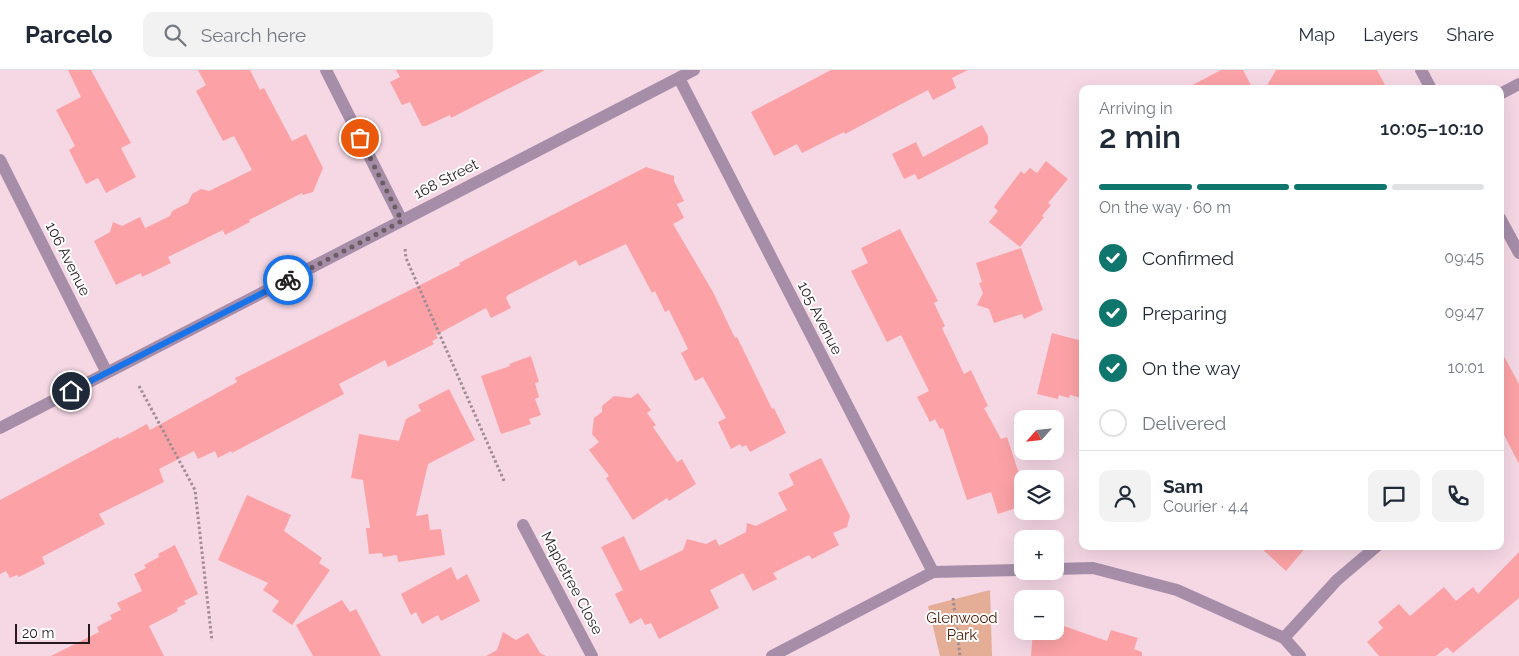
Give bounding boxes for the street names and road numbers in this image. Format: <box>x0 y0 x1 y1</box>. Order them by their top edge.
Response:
street label: 168 Street <box>411 155 481 203</box>
street label: 106 Avenue <box>42 219 94 299</box>
street label: 105 Avenue <box>794 278 846 358</box>
street label: Mapletree Close <box>537 528 607 638</box>

